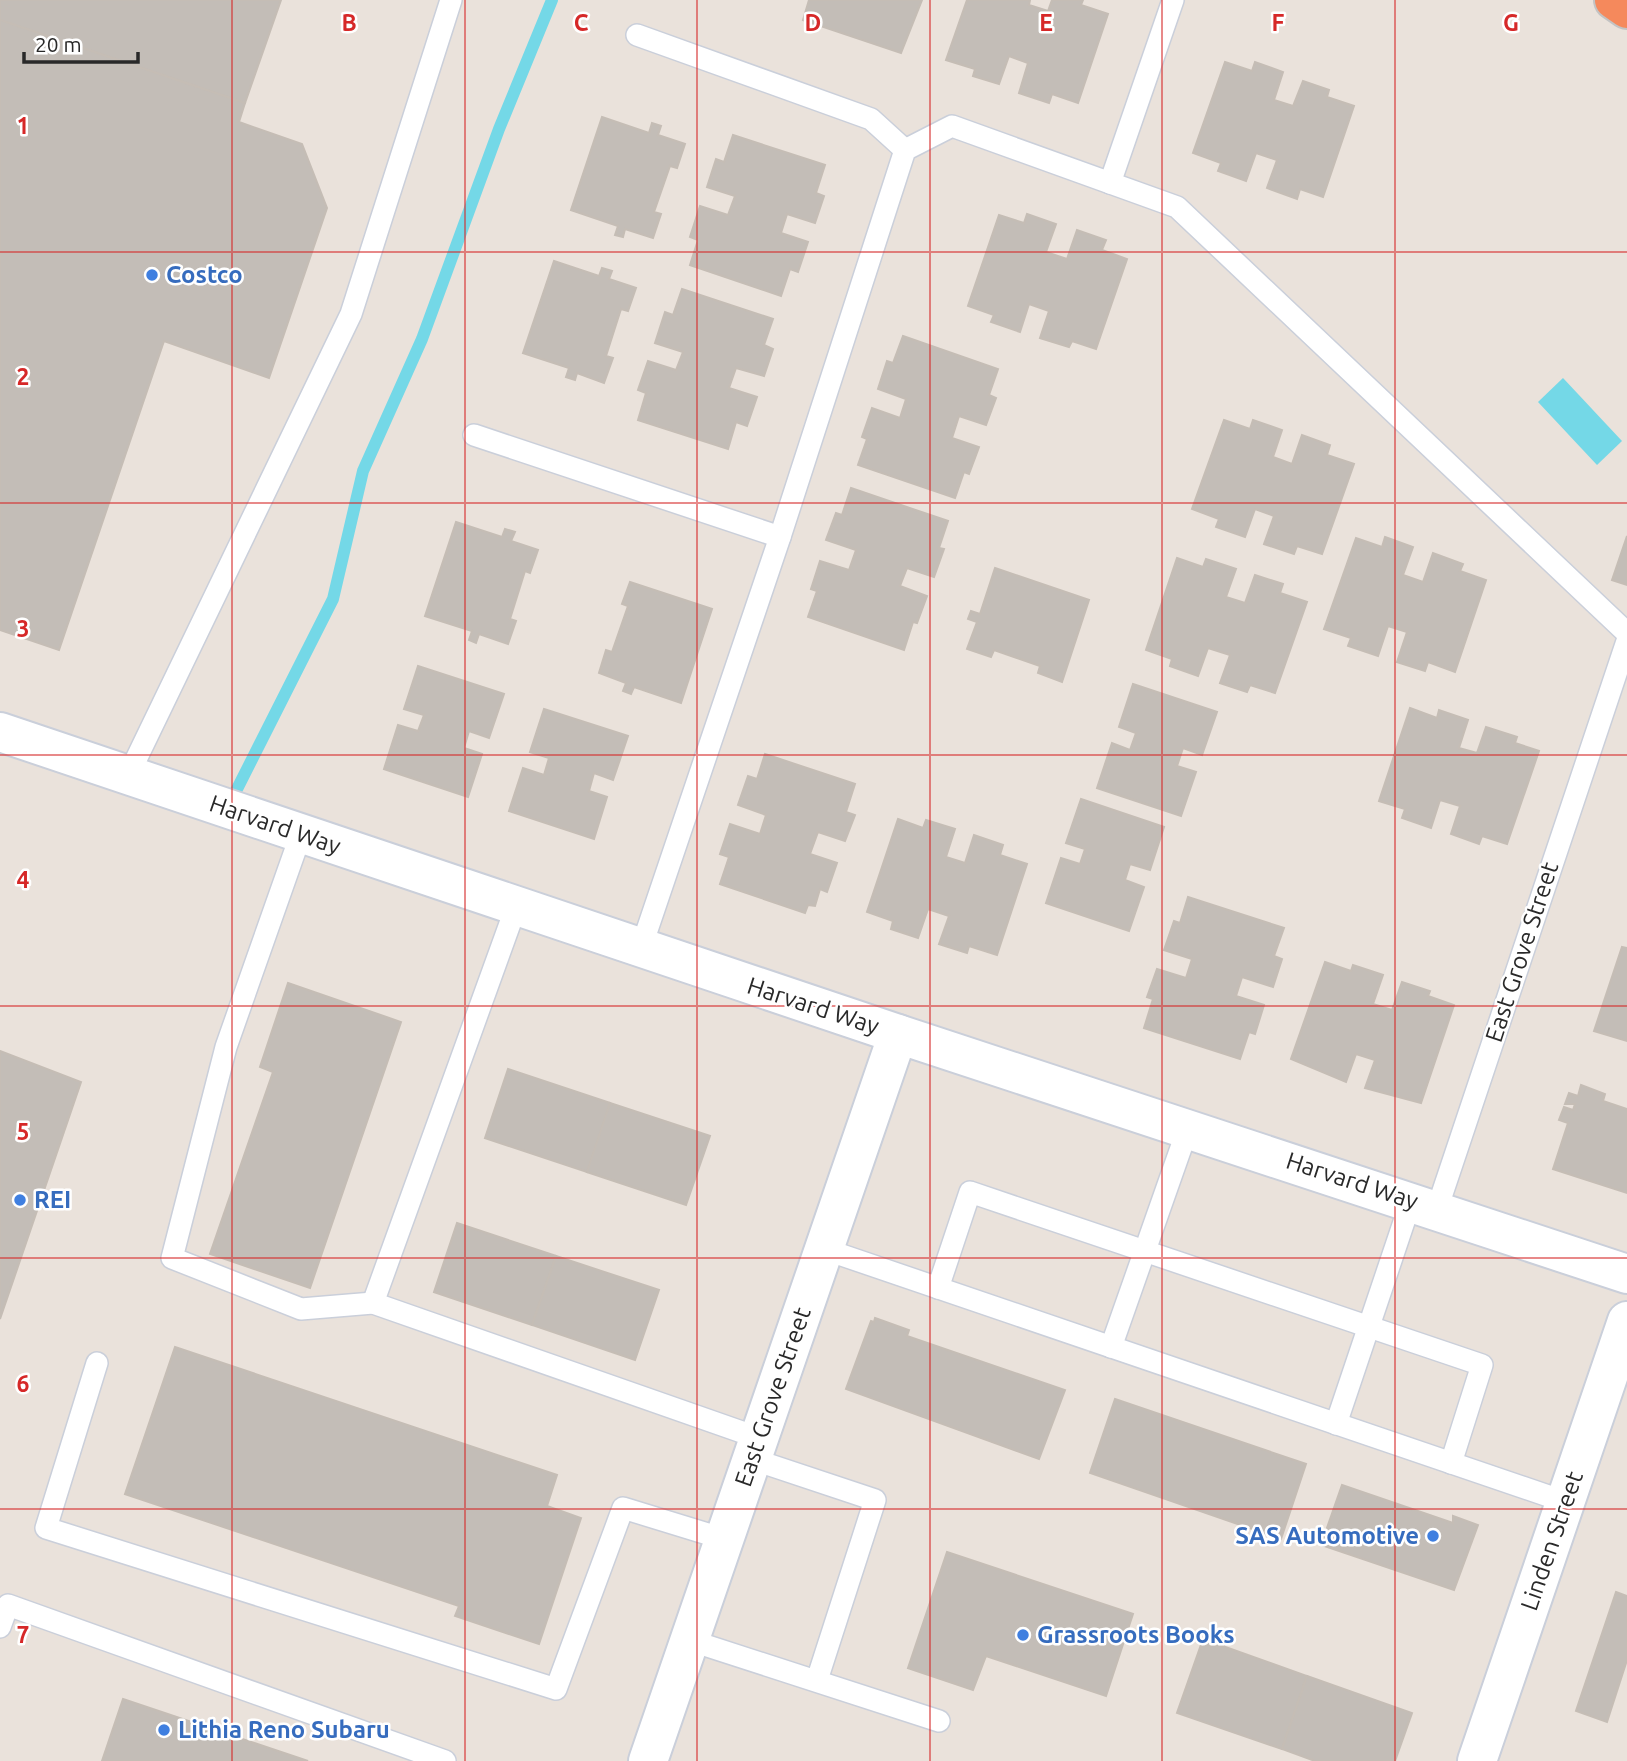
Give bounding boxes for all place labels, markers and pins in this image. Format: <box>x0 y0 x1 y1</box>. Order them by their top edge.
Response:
place label: Costco <box>166 261 243 288</box>
marker: Costco <box>144 267 160 283</box>
place label: REI <box>34 1186 71 1213</box>
marker: REI <box>12 1192 28 1208</box>
place label: SAS Automotive <box>1235 1522 1419 1549</box>
marker: SAS Automotive <box>1425 1528 1441 1544</box>
place label: Grassroots Books <box>1037 1621 1235 1648</box>
marker: Grassroots Books <box>1015 1627 1031 1643</box>
place label: Lithia Reno Subaru <box>178 1716 390 1743</box>
marker: Lithia Reno Subaru <box>156 1722 172 1738</box>

